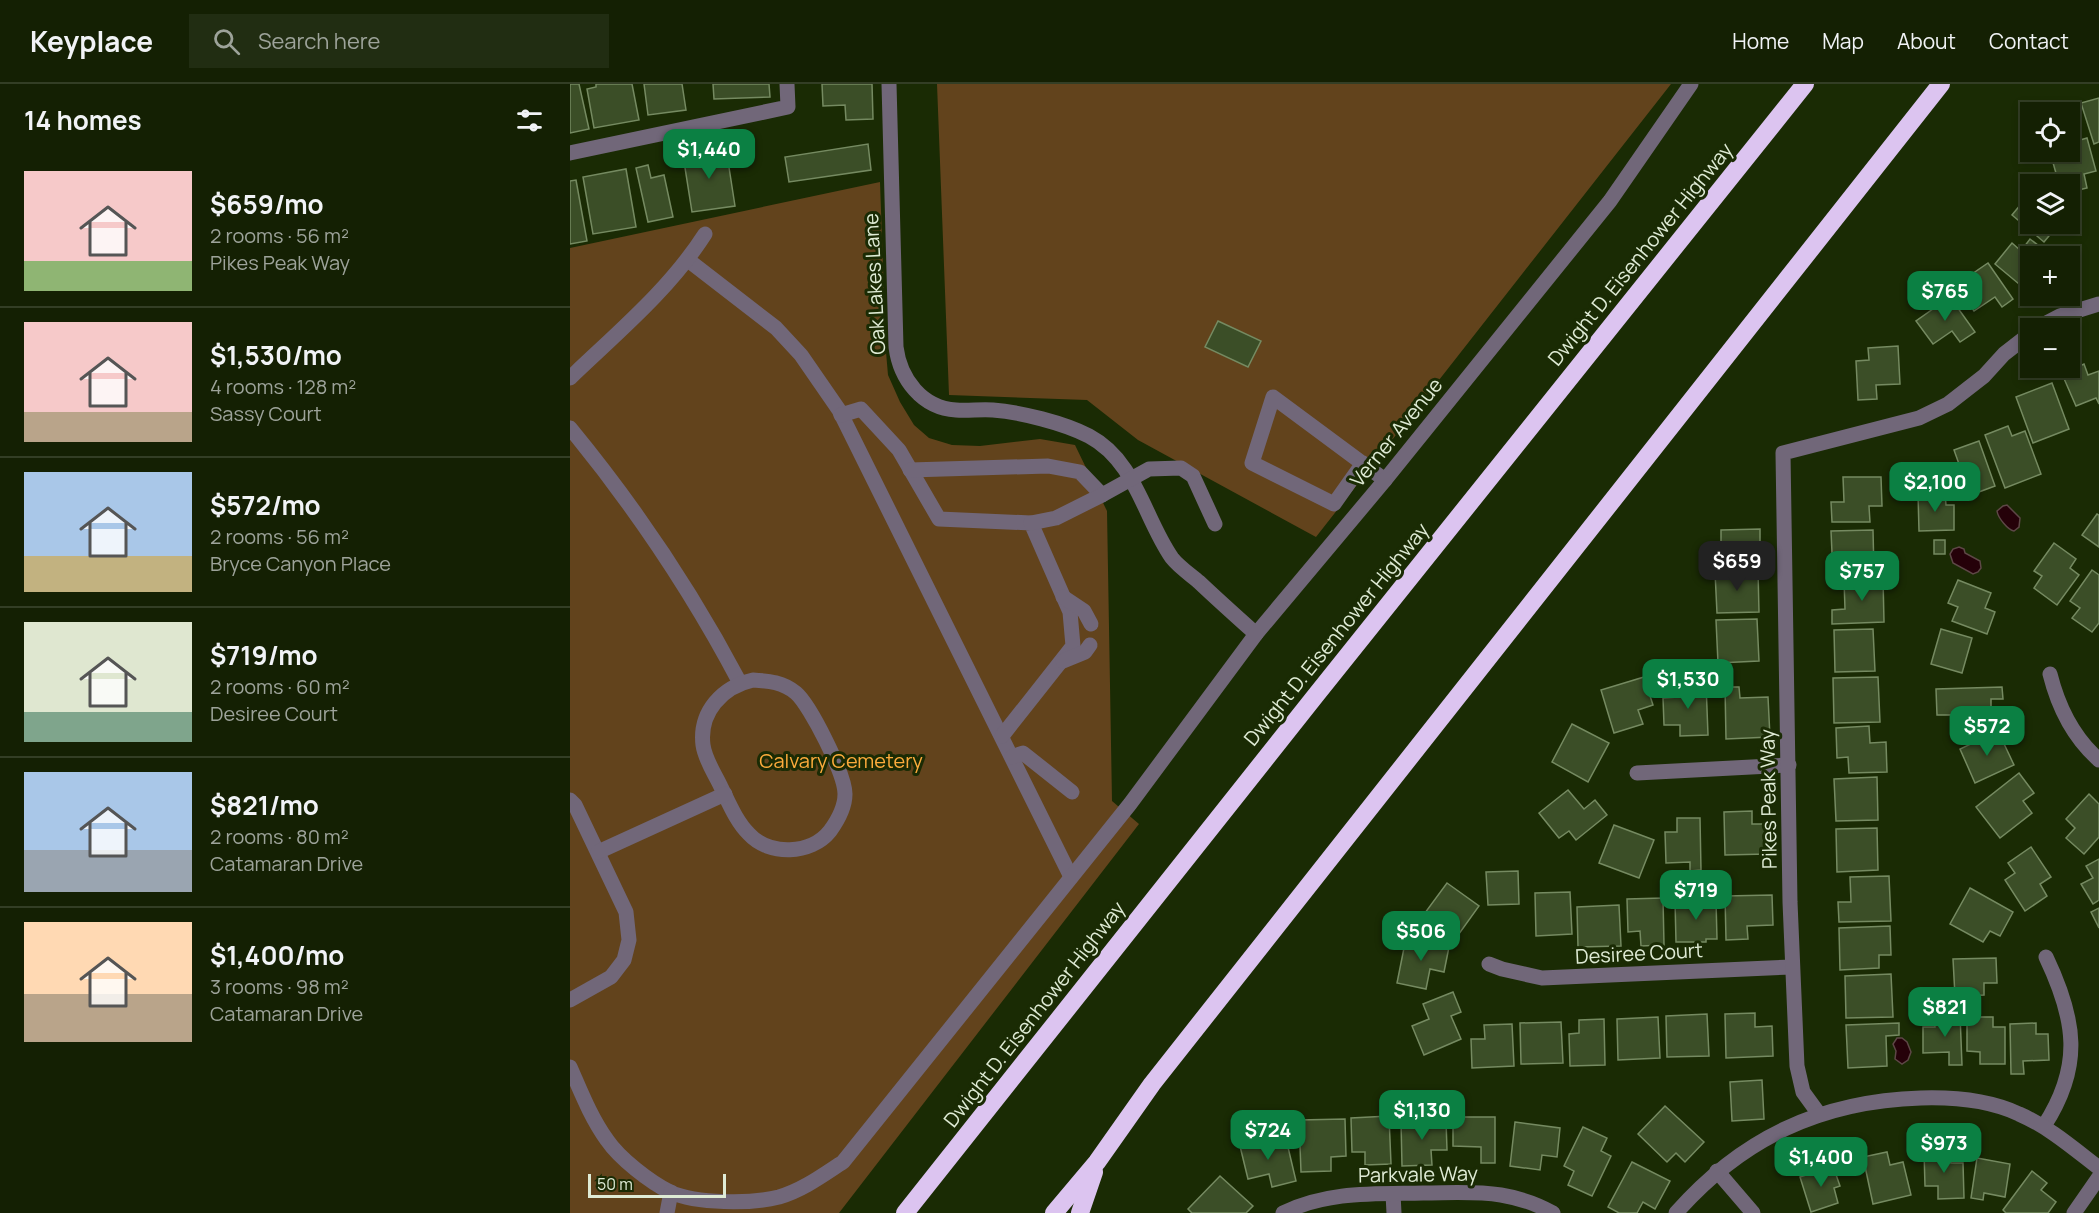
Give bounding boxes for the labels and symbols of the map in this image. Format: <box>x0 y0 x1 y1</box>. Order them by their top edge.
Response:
pin: $1,440 <box>660 129 758 180</box>
street label: Dwight D. Eisenhower Highway <box>1542 137 1739 371</box>
street label: Oak Lakes Lane <box>857 213 891 355</box>
pin: $765 <box>1909 271 1981 322</box>
street label: Verner Avenue <box>1344 372 1448 492</box>
pin: $2,100 <box>1886 462 1984 513</box>
street label: Dwight D. Eisenhower Highway <box>1238 517 1435 751</box>
pin: $659 <box>1701 541 1773 592</box>
pin: $757 <box>1826 551 1898 602</box>
pin: $1,530 <box>1639 659 1737 710</box>
pin: $572 <box>1951 706 2023 757</box>
street label: Pikes Peak Way <box>1753 728 1783 869</box>
park label: Calvary Cemetery <box>759 747 923 774</box>
pin: $719 <box>1660 870 1732 921</box>
street label: Dwight D. Eisenhower Highway <box>937 895 1131 1132</box>
pin: $506 <box>1385 911 1457 962</box>
street label: Desiree Court <box>1574 936 1704 970</box>
pin: $821 <box>1909 987 1981 1038</box>
pin: $1,130 <box>1373 1090 1471 1141</box>
pin: $724 <box>1232 1110 1304 1161</box>
pin: $973 <box>1908 1123 1980 1174</box>
pin: $1,400 <box>1772 1137 1870 1188</box>
street label: Parkvale Way <box>1358 1159 1479 1189</box>
scale bar <box>588 1171 726 1198</box>

